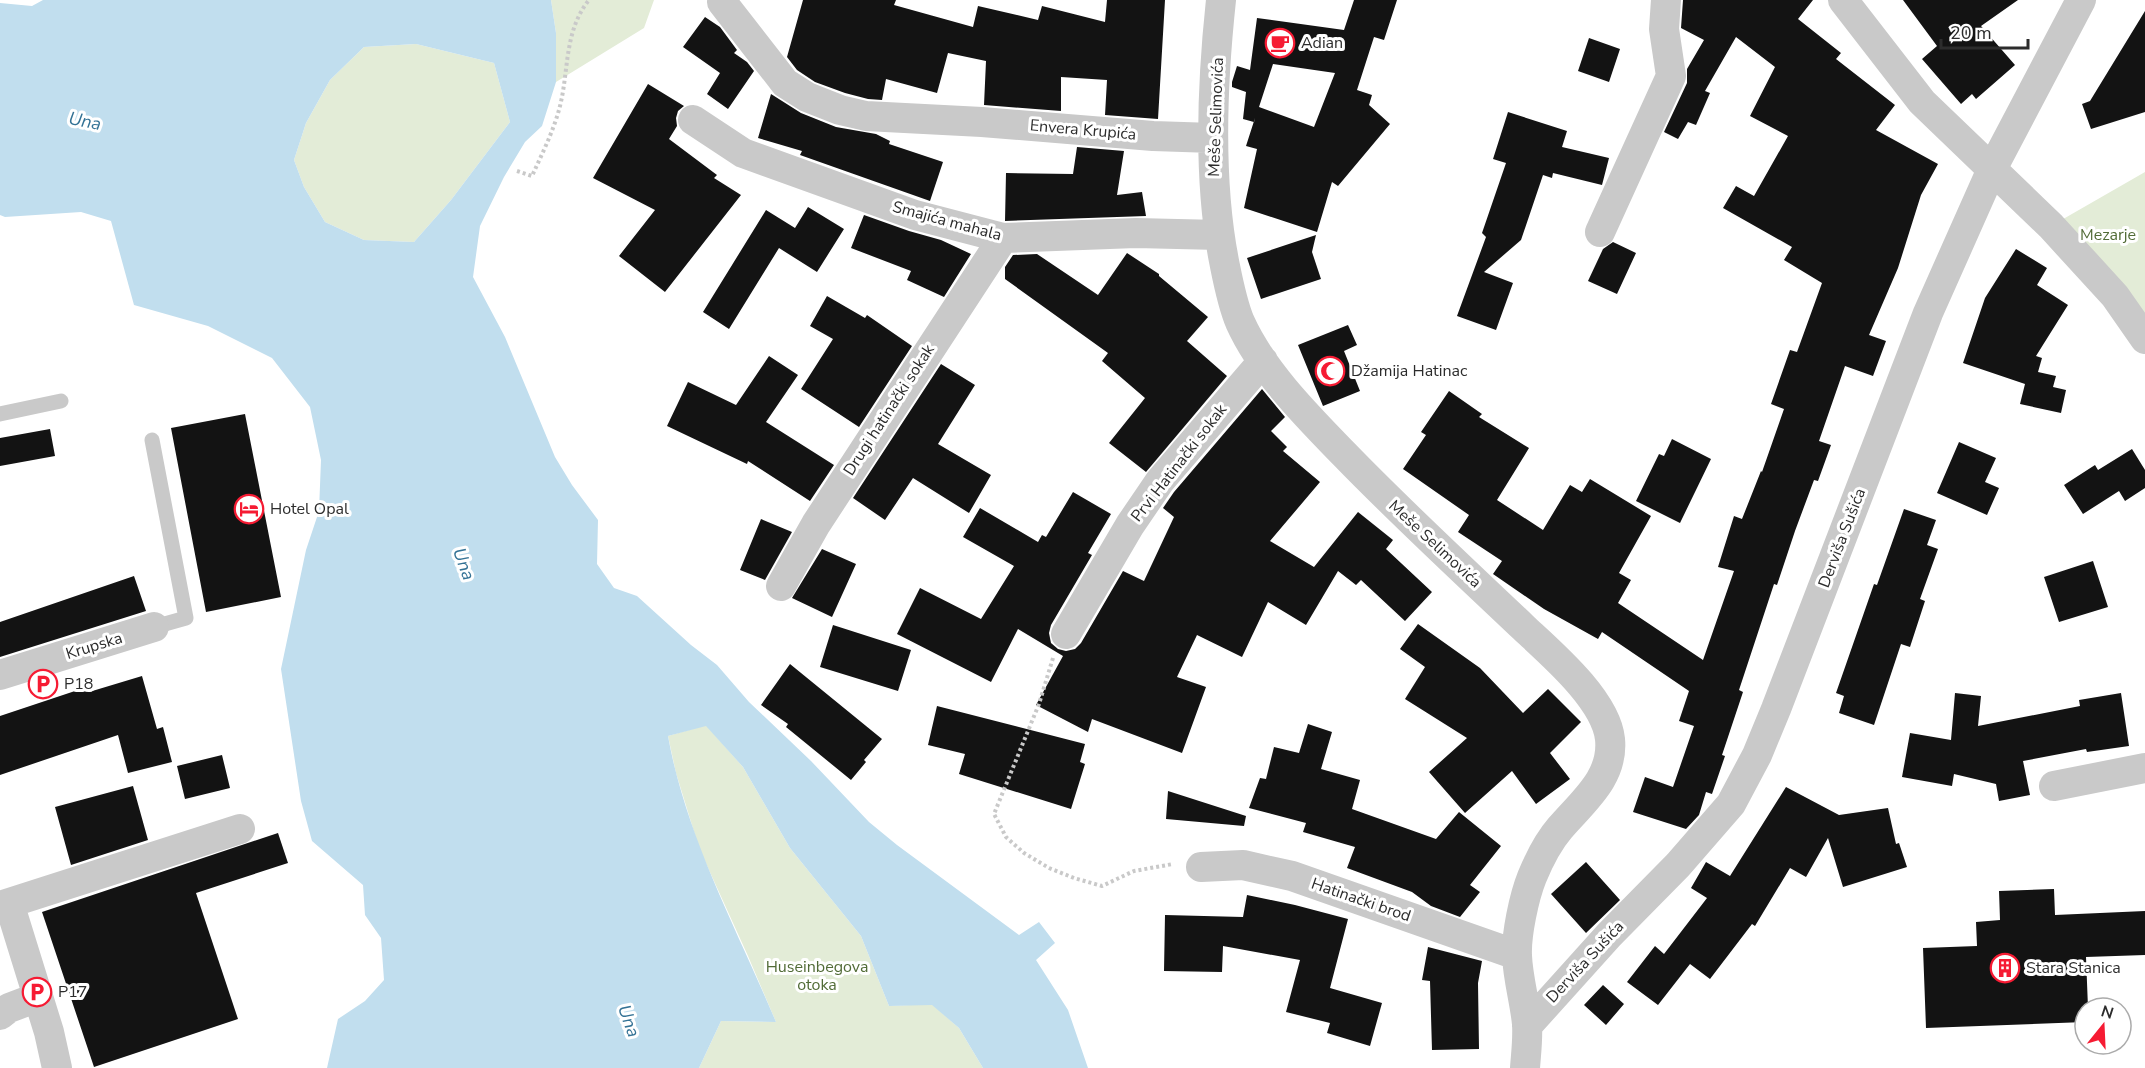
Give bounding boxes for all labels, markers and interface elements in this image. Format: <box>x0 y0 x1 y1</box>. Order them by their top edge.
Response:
scale bar <box>1941 12 2028 50</box>
text: 20 m <box>1950 21 1992 45</box>
cafe icon: Adian <box>1264 27 1296 59</box>
place label: Adian <box>1301 32 1343 54</box>
street label: Meše Selimovića <box>1203 57 1229 177</box>
water label: Una <box>67 106 103 136</box>
street label: Envera Krupića <box>1029 114 1137 146</box>
street label: Smajića mahala <box>890 196 1004 246</box>
park label: Mezarje <box>2080 224 2136 246</box>
street label: Drugi hatinački sokak <box>838 339 940 480</box>
mosque icon: Džamija Hatinac <box>1314 355 1346 387</box>
place label: Džamija Hatinac <box>1351 360 1468 382</box>
street label: Prvi Hatinački sokak <box>1126 399 1233 527</box>
street label: Derviša Sušića <box>1813 485 1871 591</box>
hotel icon: Hotel Opal <box>233 493 265 525</box>
street label: Meše Selimovića <box>1384 495 1486 593</box>
place label: Hotel Opal <box>270 498 349 520</box>
water label: Una <box>447 544 481 584</box>
street label: Krupska <box>63 627 125 665</box>
parking icon: P18 <box>27 668 59 700</box>
place label: P18 <box>64 673 93 695</box>
street label: Hatinački brod <box>1308 873 1414 927</box>
street label: Derviša Sušića <box>1541 916 1629 1008</box>
building icon: Stara Stanica <box>1989 952 2021 984</box>
park label: Huseinbegova otoka <box>766 956 868 996</box>
place label: Stara Stanica <box>2026 957 2121 979</box>
parking icon: P17 <box>21 976 53 1008</box>
place label: P17 <box>58 981 87 1003</box>
north arrow <box>2073 996 2133 1056</box>
text: N <box>2098 1000 2116 1025</box>
water label: Una <box>612 1001 646 1041</box>

